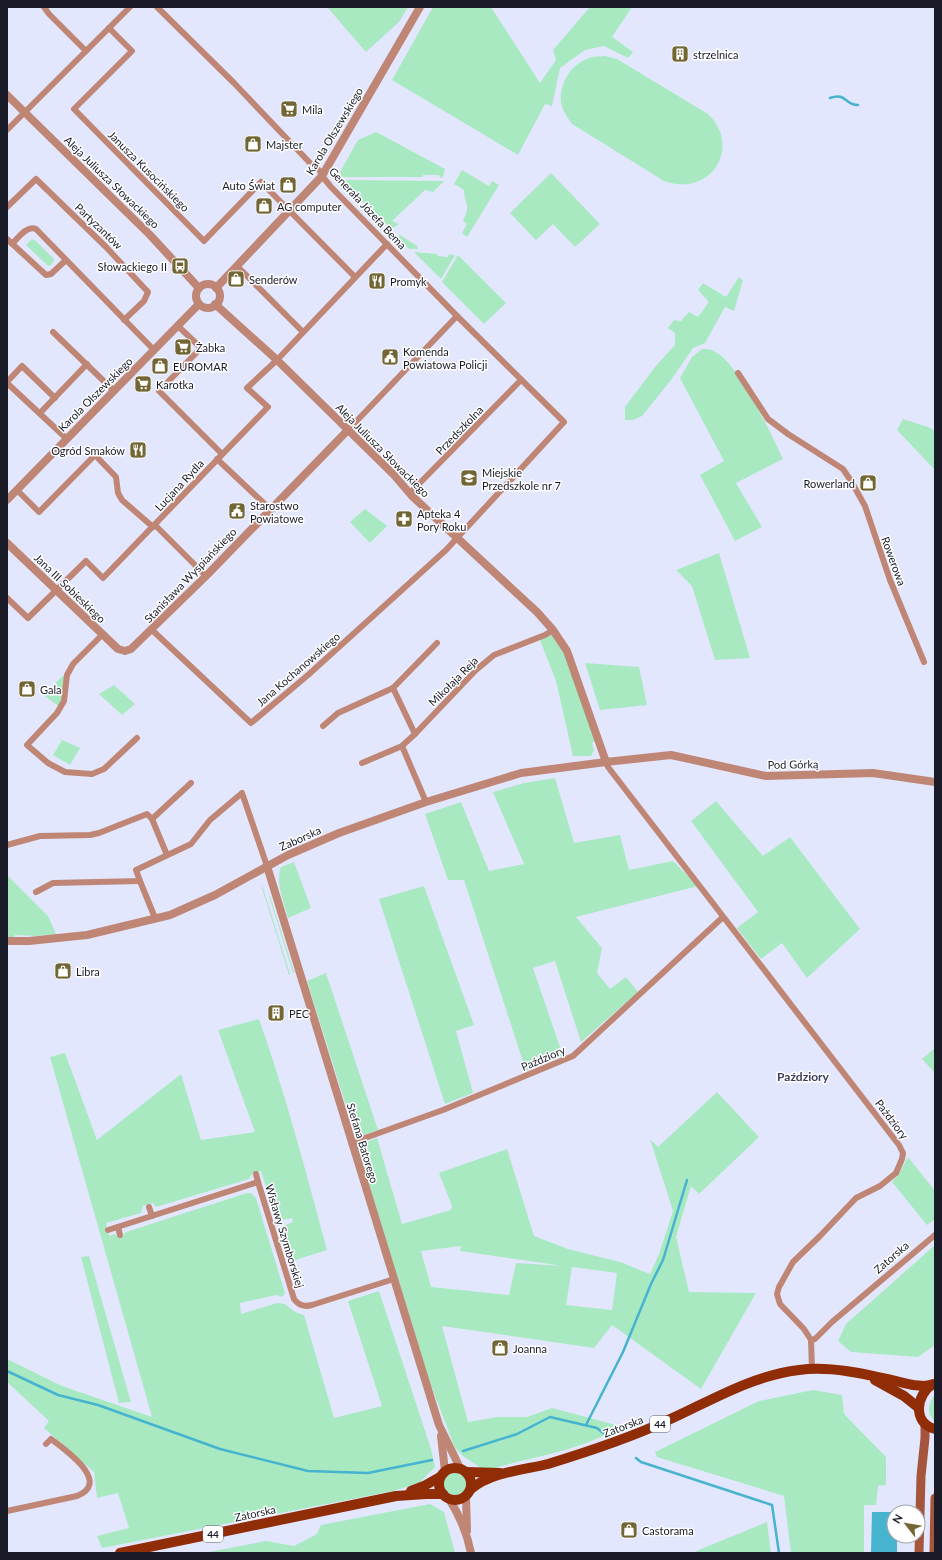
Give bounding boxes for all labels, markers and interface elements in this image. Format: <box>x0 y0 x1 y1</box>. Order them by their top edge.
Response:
building icon: strzelnica <box>670 44 690 64</box>
place label: strzelnica <box>693 48 738 61</box>
street label: Karola Olszewskiego <box>303 85 365 177</box>
supermarket icon: Mila <box>279 99 299 119</box>
place label: Mila <box>302 103 323 116</box>
street label: Janusza Kusocińskiego <box>106 128 192 214</box>
street label: Aleja Juliusza Słowackiego <box>62 133 162 231</box>
shop icon: Majster <box>243 134 263 154</box>
place label: Majster <box>266 138 303 151</box>
street label: Generała Józefa Bema <box>327 164 409 252</box>
shop icon: Auto Świat <box>278 175 298 195</box>
place label: Auto Świat <box>222 179 275 192</box>
shop icon: AG computer <box>254 196 274 216</box>
street label: Partyzantów <box>73 200 126 252</box>
place label: AG computer <box>277 200 342 213</box>
bus stop icon: Słowackiego II <box>170 256 190 276</box>
place label: Słowackiego II <box>97 260 167 273</box>
shop icon: Senderów <box>226 269 246 289</box>
restaurant icon: Promyk <box>367 271 387 291</box>
place label: Senderów <box>249 273 298 286</box>
place label: Promyk <box>390 275 427 288</box>
supermarket icon: Żabka <box>173 337 193 357</box>
place label: Żabka <box>196 341 225 354</box>
place label: Komenda Powiatowa Policji <box>403 345 488 371</box>
public building icon: Komenda Powiatowa Policji <box>380 347 400 367</box>
street label: Karola Olszewskiego <box>55 354 135 434</box>
shop icon: EUROMAR <box>150 356 170 376</box>
place label: EUROMAR <box>173 360 228 373</box>
supermarket icon: Karotka <box>133 374 153 394</box>
place label: Karotka <box>156 378 194 391</box>
street label: Aleja Juliusza Słowackiego <box>333 400 433 500</box>
street label: Przedszkolna <box>433 403 485 457</box>
restaurant icon: Ogród Smaków <box>128 440 148 460</box>
place label: Ogród Smaków <box>51 444 125 457</box>
street label: Lucjana Rydla <box>152 457 206 513</box>
place label: Miejskie Przedszkole nr 7 <box>482 466 561 492</box>
school or university icon: Miejskie Przedszkole nr 7 <box>459 468 479 488</box>
shop icon: Rowerland <box>858 473 878 493</box>
place label: Rowerland <box>804 477 855 490</box>
place label: Starostwo Powiatowe <box>250 499 304 525</box>
public building icon: Starostwo Powiatowe <box>227 501 247 521</box>
place label: Apteka 4 Pory Roku <box>417 507 466 533</box>
pharmacy icon: Apteka 4 Pory Roku <box>394 509 414 529</box>
street label: Stanisława Wyspiańskiego <box>141 525 239 625</box>
street label: Rowerowa <box>879 535 909 587</box>
street label: Jana III Sobieskiego <box>32 551 108 625</box>
street label: Jana Kochanowskiego <box>254 629 342 709</box>
street label: Mikołaja Reja <box>426 654 480 708</box>
shop icon: Gala <box>17 679 37 699</box>
place label: Gala <box>40 683 62 696</box>
street label: Pod Górką <box>767 757 819 771</box>
street label: Zaborska <box>277 823 323 853</box>
shop icon: Libra <box>53 961 73 981</box>
place label: Libra <box>76 965 100 978</box>
building icon: PEC <box>266 1003 286 1023</box>
place label: PEC <box>289 1007 310 1020</box>
street label: Paździory <box>519 1043 567 1073</box>
district label: Paździory <box>777 1069 830 1084</box>
street label: Paździory <box>873 1097 911 1142</box>
street label: Stefana Batorego <box>345 1101 381 1185</box>
street label: Wisławy Szymborskiej <box>263 1183 307 1290</box>
street label: Zatorska <box>871 1238 911 1276</box>
shop icon: Joanna <box>490 1338 510 1358</box>
place label: Joanna <box>513 1342 547 1355</box>
street label: Zatorska <box>601 1412 645 1440</box>
road number: 44 <box>650 1416 670 1432</box>
street label: Zatorska <box>233 1502 277 1524</box>
north arrow <box>886 1504 926 1544</box>
text: N <box>889 1512 905 1526</box>
shop icon: Castorama <box>619 1520 639 1540</box>
place label: Castorama <box>642 1524 694 1537</box>
road number: 44 <box>203 1526 223 1542</box>

